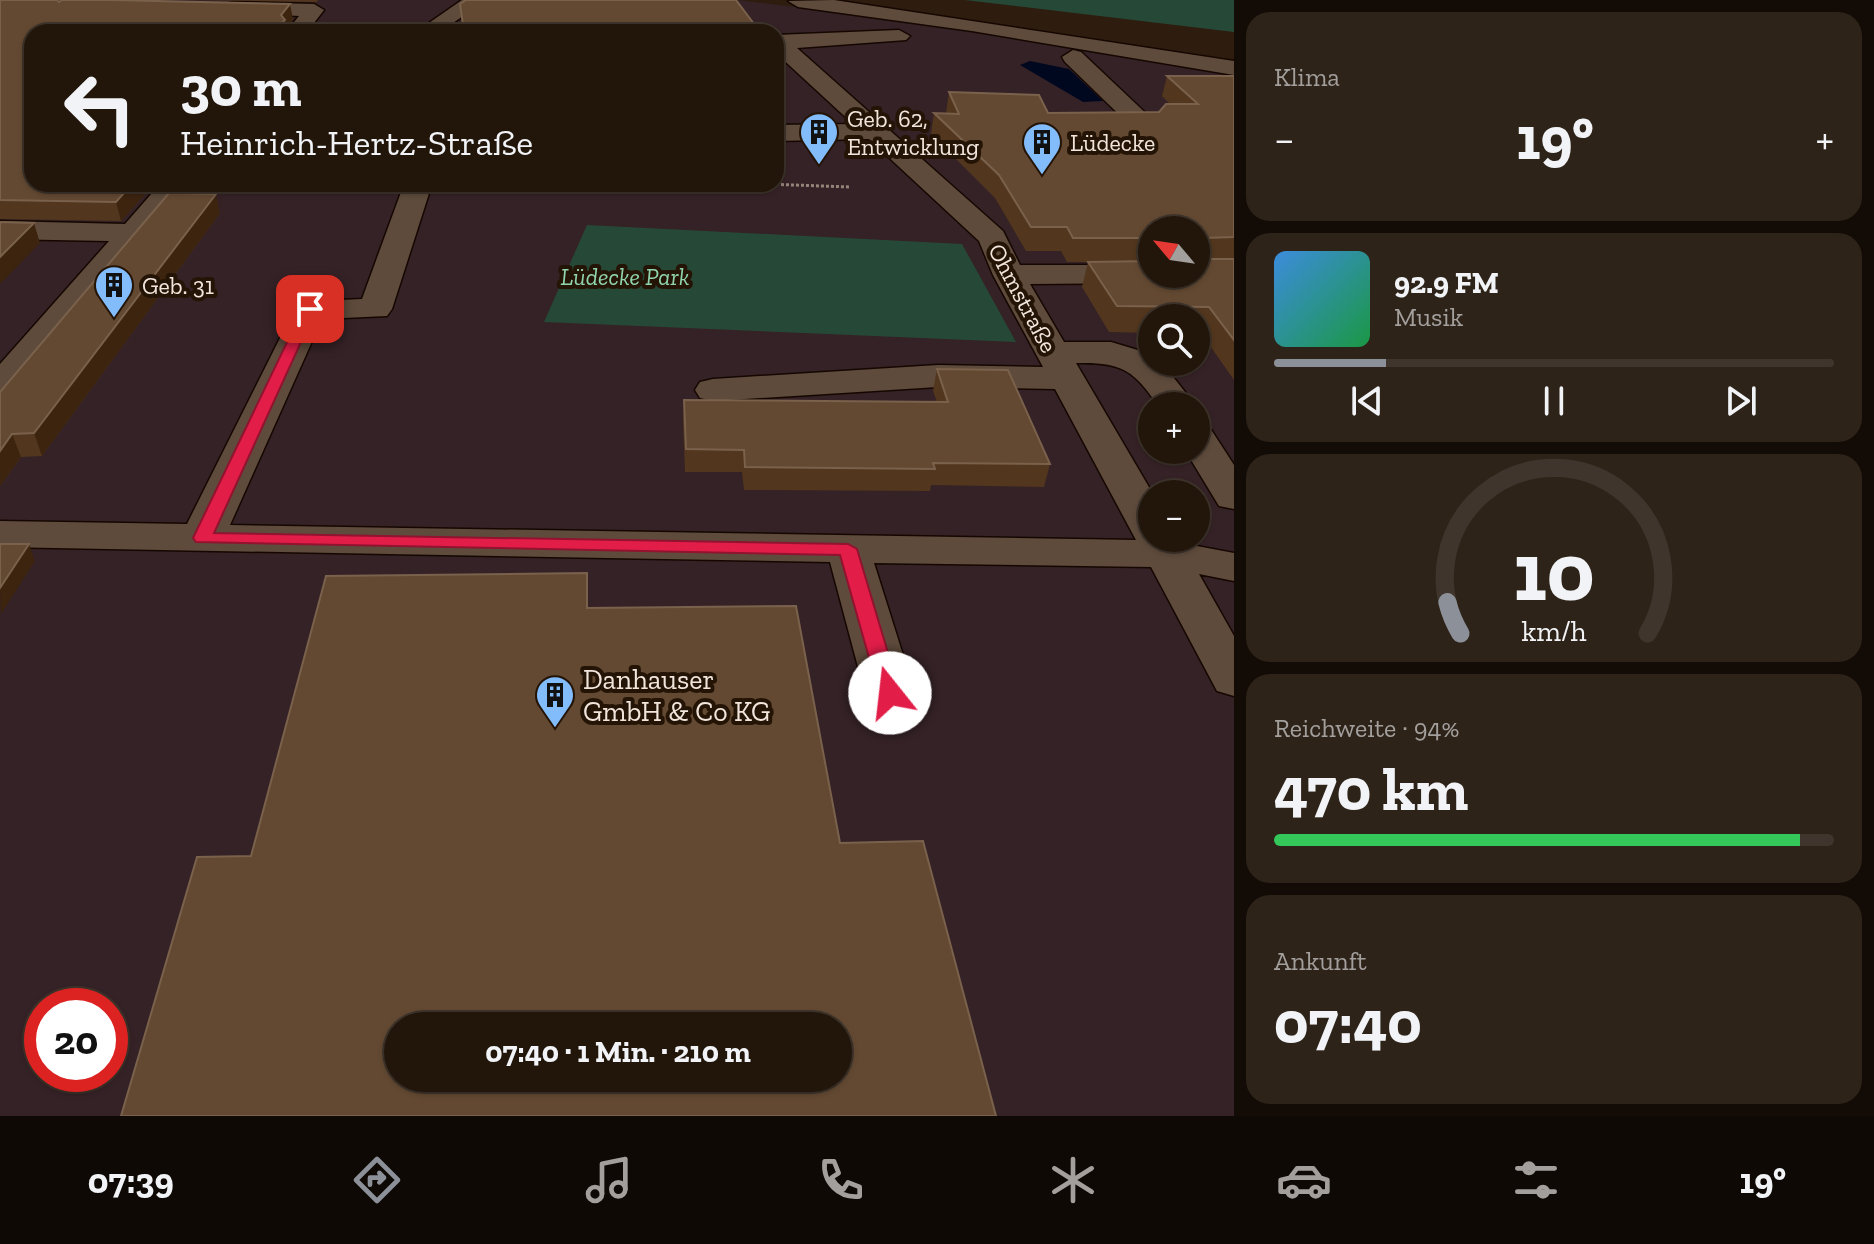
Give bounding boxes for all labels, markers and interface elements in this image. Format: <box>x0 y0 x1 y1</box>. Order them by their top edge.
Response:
text: 30 m <box>180 53 302 120</box>
icon: left <box>48 56 152 160</box>
text: Klima <box>1274 61 1340 93</box>
text: 19° <box>1516 102 1594 174</box>
place label: Geb. 62, Entwicklung <box>847 104 979 161</box>
building icon: Geb. 62, Entwicklung <box>798 111 840 166</box>
text: − <box>1274 112 1295 165</box>
text: + <box>1815 112 1834 165</box>
text: Heinrich-Hertz-Straße <box>180 121 533 164</box>
building icon: Lüdecke <box>1021 121 1063 176</box>
place label: Lüdecke <box>1070 128 1155 157</box>
north arrow <box>1138 216 1210 288</box>
map controls <box>1138 216 1210 552</box>
street label: Ohmstraße <box>982 238 1064 358</box>
park label: Lüdecke Park <box>561 262 690 291</box>
building icon: Geb. 31 <box>93 264 135 319</box>
text: 92.9 FM <box>1394 265 1499 301</box>
place label: Geb. 31 <box>142 271 214 300</box>
pin <box>276 275 344 343</box>
icon: arrive <box>288 287 332 331</box>
text: Musik <box>1394 301 1463 333</box>
button: search <box>1138 304 1210 376</box>
icon: previous <box>1345 379 1389 423</box>
icon: pause <box>1532 379 1576 423</box>
icon: next <box>1719 379 1763 423</box>
button: + <box>1138 392 1210 464</box>
button: − <box>1138 480 1210 552</box>
text: 10 <box>1513 521 1595 621</box>
text: km/h <box>1521 614 1587 648</box>
position arrow <box>848 651 932 735</box>
place label: Danhauser GmbH & Co KG <box>583 663 770 728</box>
building icon: Danhauser GmbH & Co KG <box>534 674 576 729</box>
text: Reichweite · 94% <box>1274 712 1459 744</box>
text: 470 km <box>1274 753 1468 825</box>
text: Ankunft <box>1274 945 1367 977</box>
text: 07:40 <box>1274 986 1422 1058</box>
speed limit sign: 20 <box>24 988 128 1092</box>
text: 07:40 · 1 Min. · 210 m <box>485 1034 751 1070</box>
icon: directions <box>349 1152 405 1208</box>
icon: music <box>581 1152 637 1208</box>
icon: phone <box>813 1152 869 1208</box>
icon: climate <box>1045 1152 1101 1208</box>
icon: car <box>1276 1152 1332 1208</box>
icon: filters <box>1508 1152 1564 1208</box>
text: 07:39 <box>88 1159 174 1202</box>
text: 19° <box>1740 1159 1786 1202</box>

